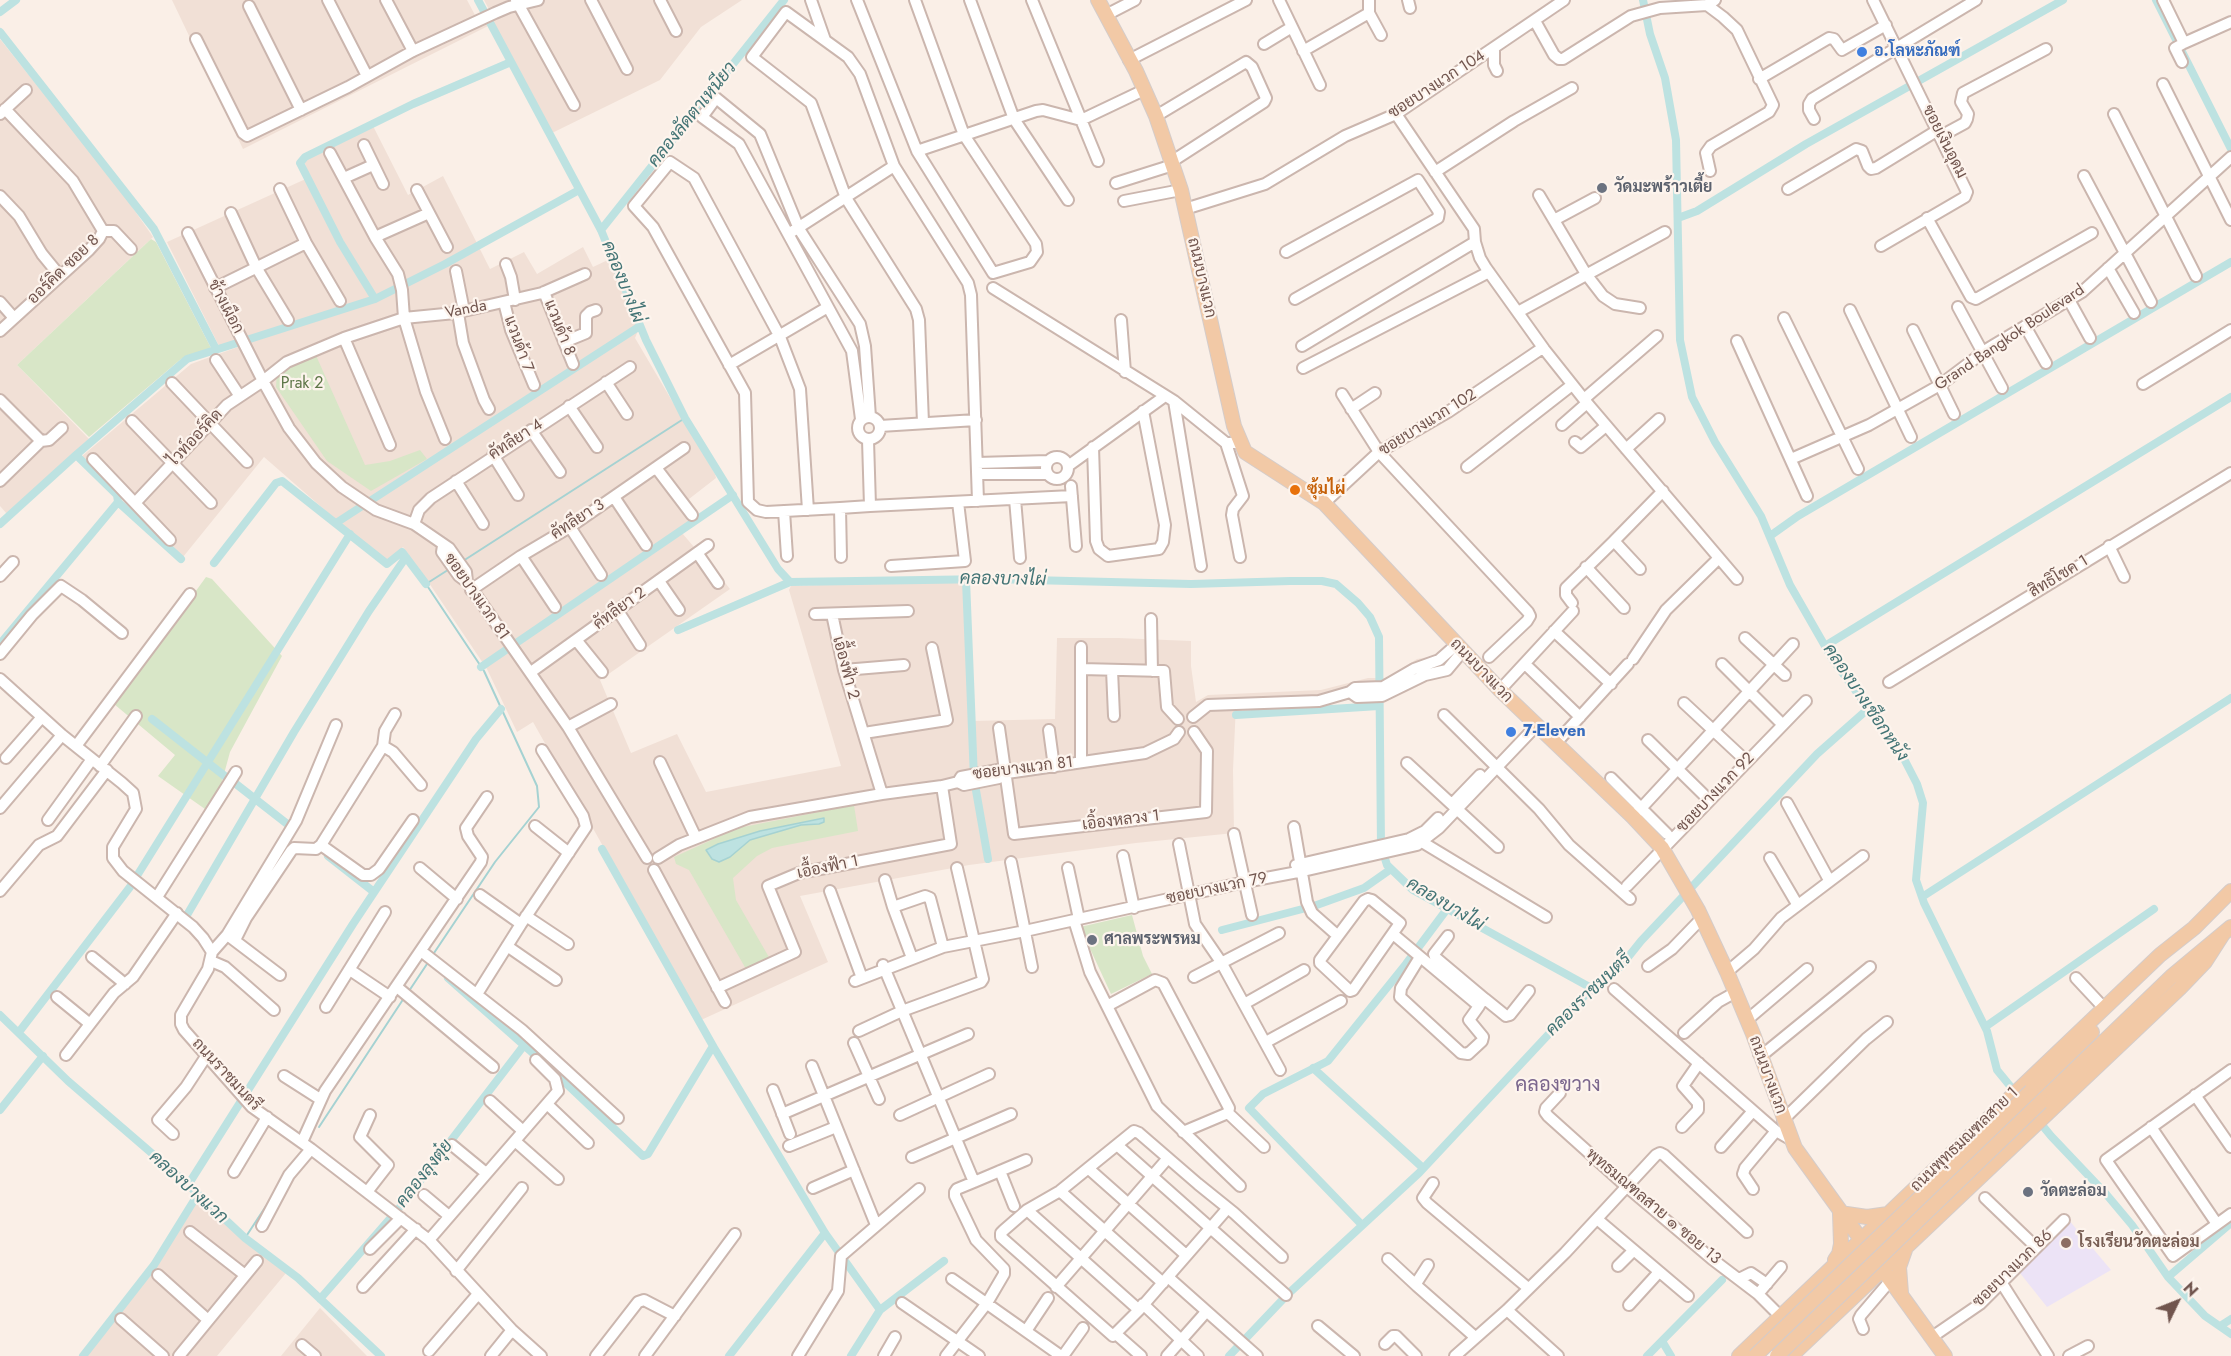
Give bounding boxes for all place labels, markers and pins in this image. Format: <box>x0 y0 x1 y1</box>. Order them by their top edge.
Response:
place label: อ.โลหะภัณฑ์ <box>1874 42 1960 62</box>
marker: อ.โลหะภัณฑ์ <box>1855 45 1869 59</box>
place label: วัดมะพร้าวเตี้ย <box>1614 178 1712 198</box>
marker: วัดมะพร้าวเตี้ย <box>1595 181 1609 195</box>
place label: ซุ้มไผ่ <box>1307 480 1345 500</box>
marker: ซุ้มไผ่ <box>1288 483 1302 497</box>
place label: 7-Eleven <box>1523 722 1586 742</box>
marker: 7-Eleven <box>1504 725 1518 739</box>
place label: ศาลพระพรหม <box>1104 930 1200 950</box>
marker: ศาลพระพรหม <box>1085 933 1099 947</box>
place label: วัดตะล่อม <box>2040 1182 2106 1202</box>
marker: วัดตะล่อม <box>2021 1185 2035 1199</box>
place label: โรงเรียนวัดตะล่อม <box>2078 1233 2200 1253</box>
marker: โรงเรียนวัดตะล่อม <box>2059 1236 2073 1250</box>

